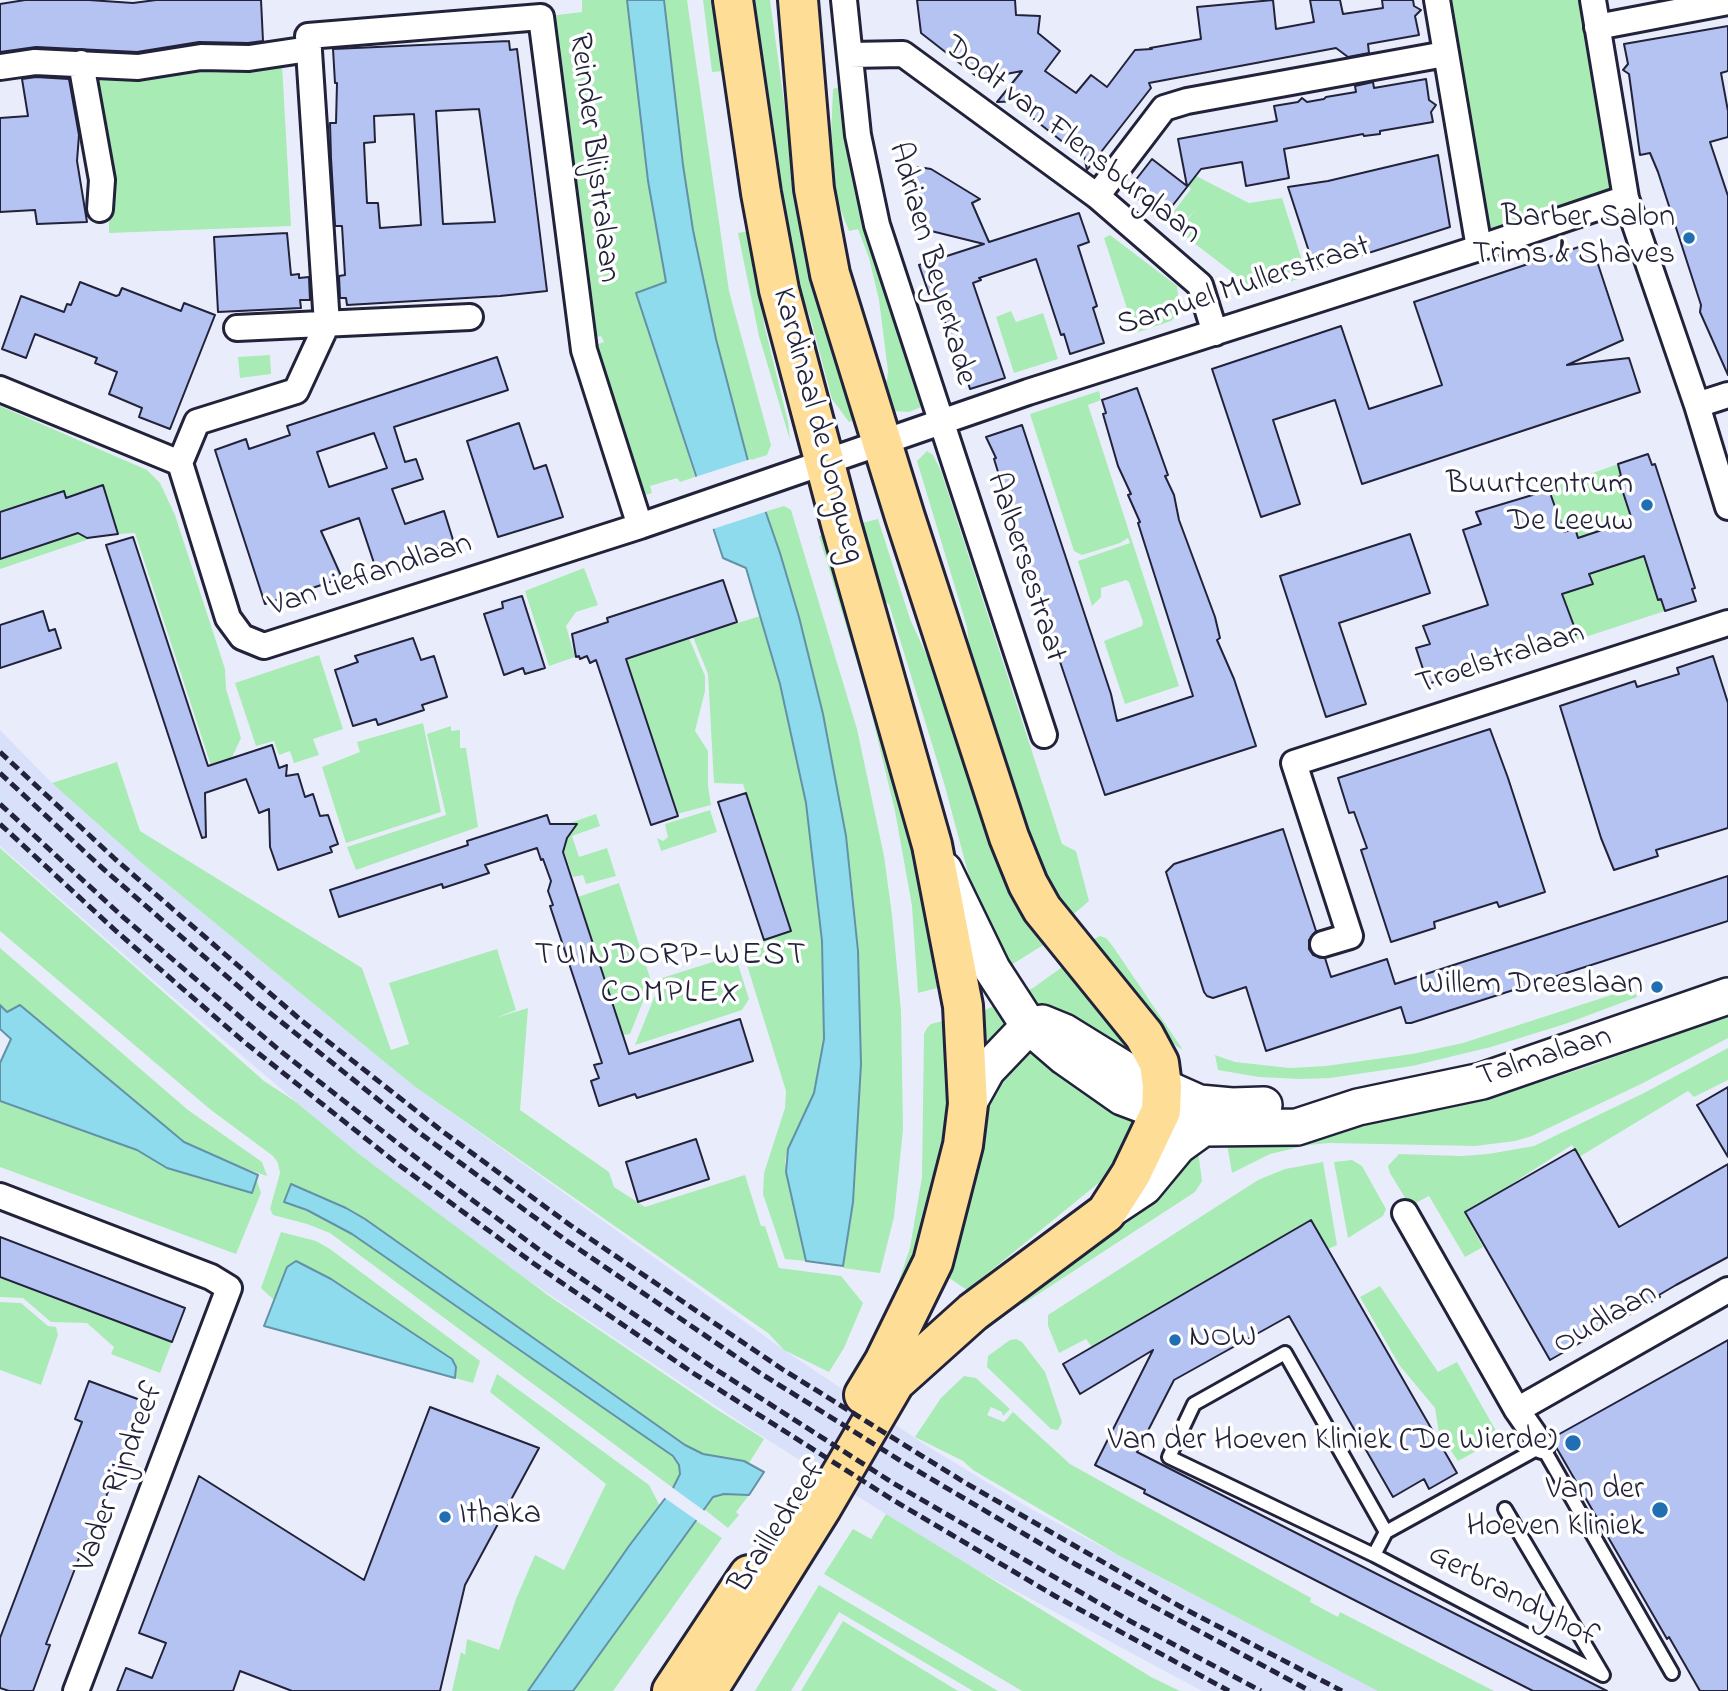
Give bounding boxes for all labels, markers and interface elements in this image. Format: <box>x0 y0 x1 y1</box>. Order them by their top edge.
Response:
street label: Dodt van Flensburglaan <box>934 29 1208 255</box>
street label: Reinder Blijstralaan <box>558 31 626 285</box>
street label: Adriaen Beyerkade <box>877 138 983 390</box>
place label: Barber Salon Trims & Shaves <box>1472 201 1675 276</box>
street label: Samuel Mullerstraat <box>1113 229 1375 347</box>
marker: Barber Salon Trims & Shaves <box>1681 230 1697 246</box>
street label: Kardinaal de Jongweg <box>761 285 871 567</box>
place label: Buurtcentrum De Leeuw <box>1446 468 1633 543</box>
street label: Aalbersestraat <box>975 469 1073 667</box>
marker: Buurtcentrum De Leeuw <box>1639 497 1655 513</box>
street label: Van Lieflandlaan <box>265 526 477 628</box>
street label: Troelstralaan <box>1412 616 1590 706</box>
district label: TUINDORP-WEST COMPLEX <box>536 938 806 1016</box>
place label: Willem Dreeslaan <box>1419 968 1643 1006</box>
marker: Willem Dreeslaan <box>1649 979 1665 995</box>
street label: Talmalaan <box>1473 1019 1617 1099</box>
street label: Oudlaan <box>1548 1276 1664 1366</box>
place label: NOW <box>1189 1321 1256 1359</box>
marker: NOW <box>1167 1332 1183 1348</box>
street label: Vader Rijndreef <box>67 1378 175 1578</box>
place label: Van der Hoeven Kliniek (De Wierde) <box>1108 1424 1557 1462</box>
marker: Van der Hoeven Kliniek (De Wierde) <box>1563 1433 1583 1453</box>
street label: Brailledreef <box>723 1454 837 1602</box>
place label: Van der Hoeven Kliniek <box>1466 1473 1644 1548</box>
place label: Ithaka <box>459 1498 541 1536</box>
marker: Van der Hoeven Kliniek <box>1650 1500 1670 1520</box>
marker: Ithaka <box>437 1509 453 1525</box>
street label: Gerbrandyhof <box>1421 1537 1603 1659</box>

